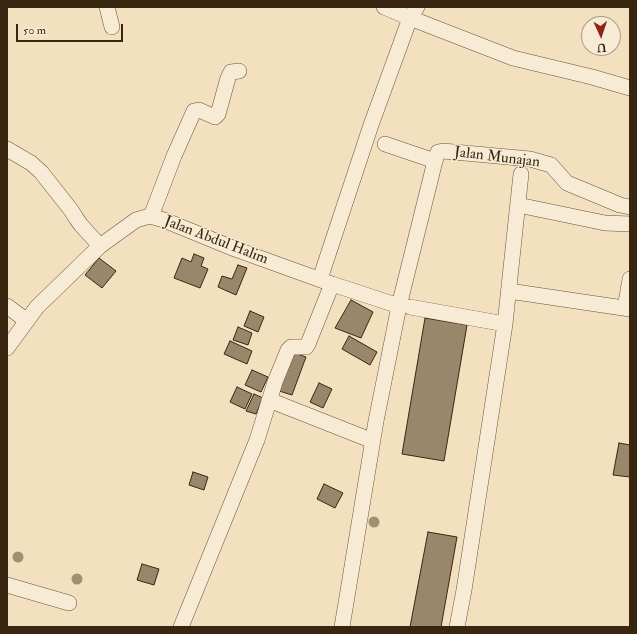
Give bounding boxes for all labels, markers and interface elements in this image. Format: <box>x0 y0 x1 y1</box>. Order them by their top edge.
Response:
scale bar <box>18 16 125 42</box>
north arrow <box>581 16 621 56</box>
text: 50 m <box>23 23 46 38</box>
text: U <box>597 41 607 54</box>
street label: Jalan Munajan <box>453 144 541 172</box>
street label: Jalan Abdul Halim <box>162 213 270 269</box>

